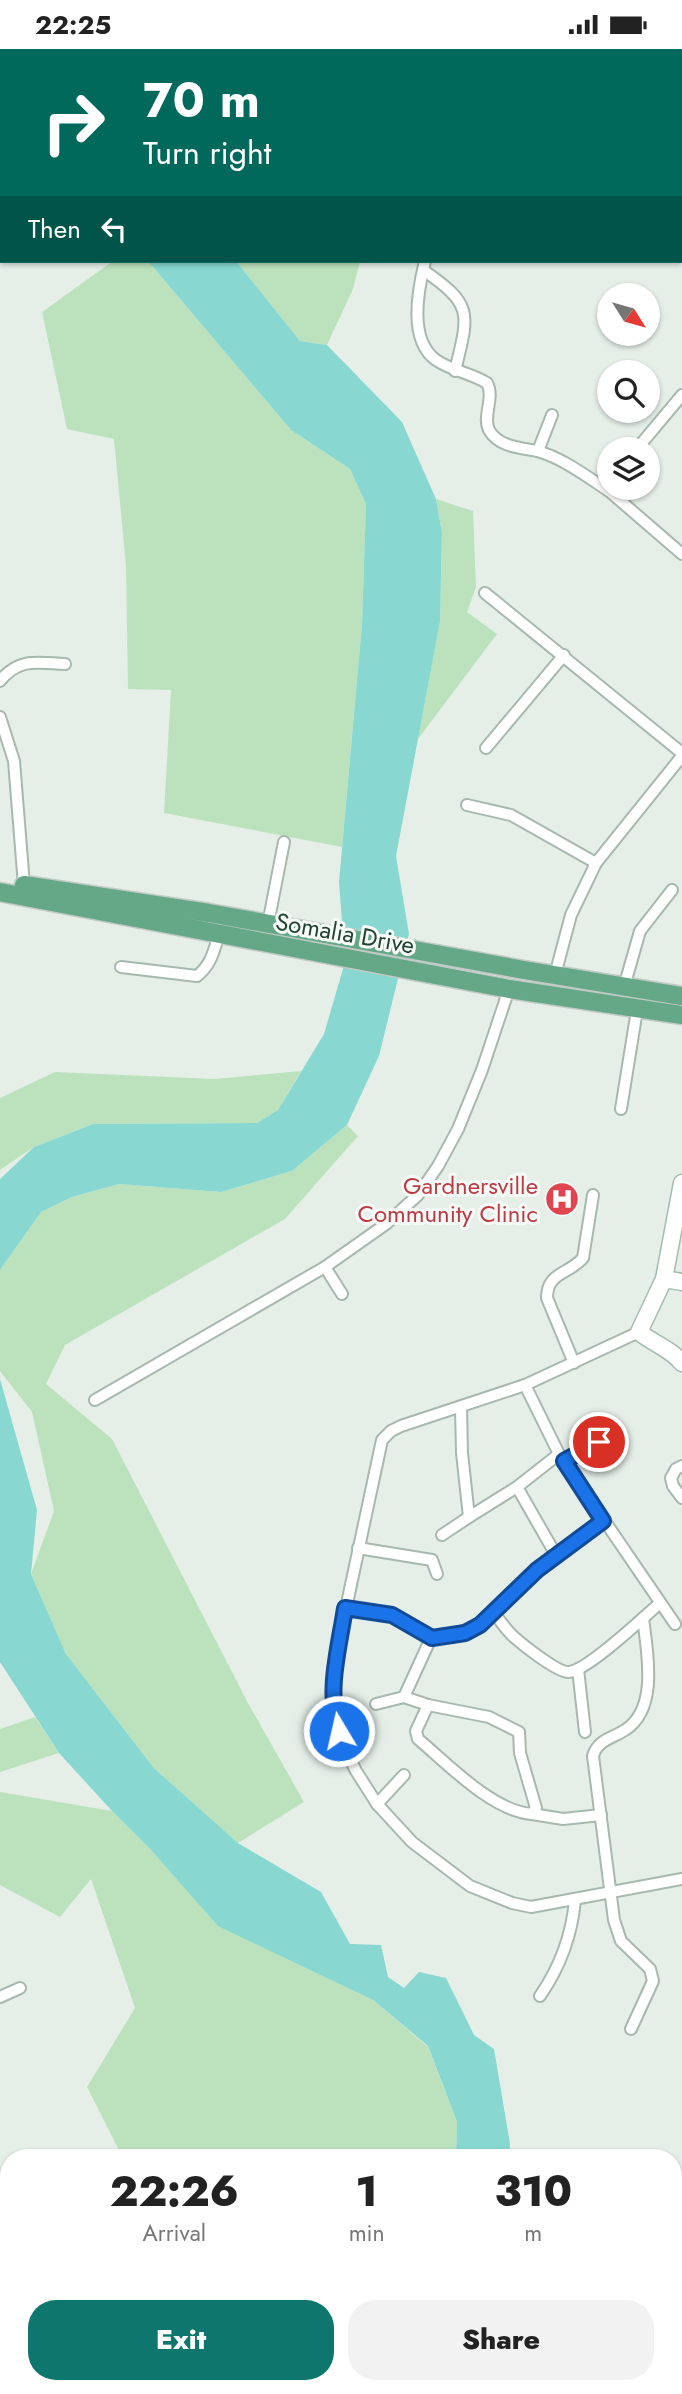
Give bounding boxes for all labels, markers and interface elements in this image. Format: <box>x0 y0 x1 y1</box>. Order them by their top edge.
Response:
text: 22:25 <box>35 6 111 44</box>
text: 70 m <box>143 65 260 135</box>
icon: right <box>28 77 119 168</box>
text: Turn right <box>143 130 272 176</box>
text: Then <box>28 210 81 248</box>
icon: left <box>95 210 133 248</box>
north arrow <box>597 283 660 347</box>
map controls <box>597 283 660 500</box>
button: search <box>597 360 660 423</box>
button: layers <box>597 437 660 500</box>
street label: Somalia Drive <box>273 904 417 962</box>
place label: Gardnersville Community Clinic <box>358 1168 538 1231</box>
hospital icon: Gardnersville Community Clinic <box>543 1180 581 1218</box>
pin <box>569 1412 629 1472</box>
icon: arrive <box>580 1423 618 1461</box>
position arrow <box>302 1694 376 1768</box>
text: 22:26 <box>110 2161 239 2222</box>
text: 1 <box>356 2161 378 2222</box>
text: 310 <box>494 2161 572 2222</box>
text: Arrival <box>143 2216 206 2250</box>
text: min <box>349 2216 385 2250</box>
text: m <box>524 2216 542 2250</box>
button: Exit <box>28 2300 334 2380</box>
button: Share <box>348 2300 654 2380</box>

